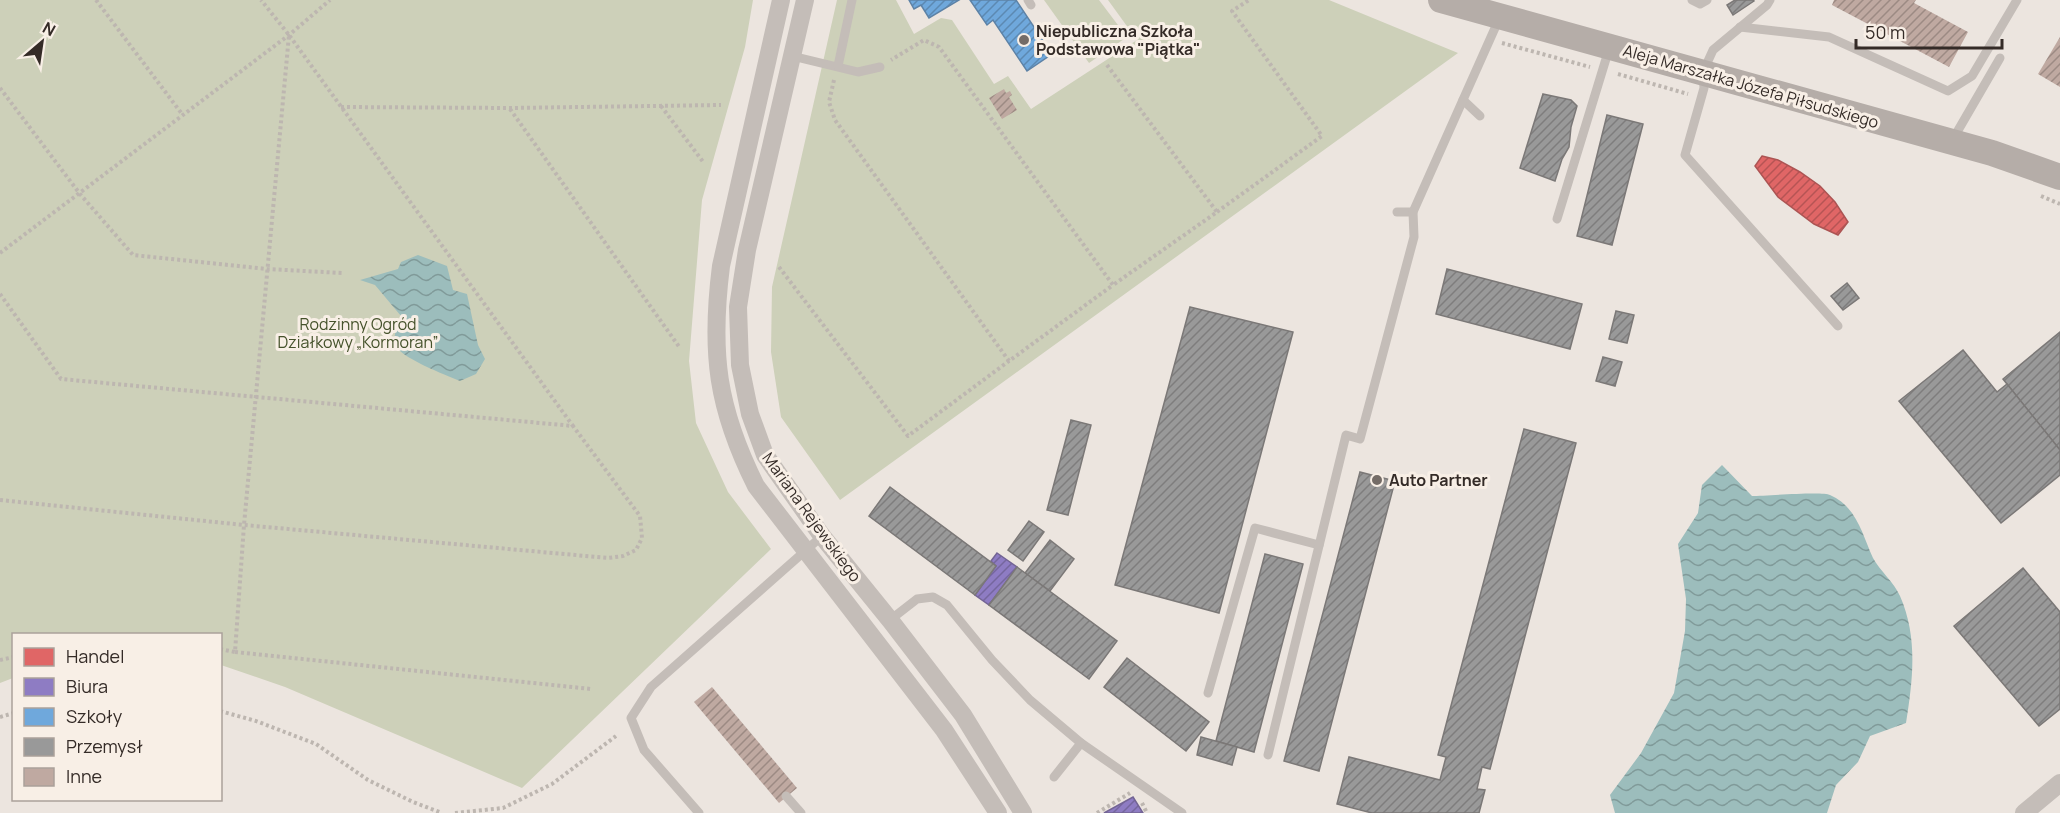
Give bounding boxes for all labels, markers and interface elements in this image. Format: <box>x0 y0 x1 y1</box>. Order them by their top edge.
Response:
north arrow <box>12 12 72 72</box>
scale bar <box>1856 12 2002 50</box>
text: N <box>39 16 60 41</box>
place label: Niepubliczna Szkoła Podstawowa "Piątka" <box>1036 20 1201 60</box>
text: 50 m <box>1865 20 1905 44</box>
marker: Niepubliczna Szkoła Podstawowa "Piątka" <box>1017 33 1031 47</box>
street label: Aleja Marszałka Józefa Piłsudskiego <box>1621 39 1881 133</box>
park label: Rodzinny Ogród Działkowy „Kormoran” <box>277 313 439 353</box>
street label: Mariana Rejewskiego <box>758 448 866 586</box>
place label: Auto Partner <box>1389 469 1488 491</box>
marker: Auto Partner <box>1370 473 1384 487</box>
legend <box>12 633 222 801</box>
text: Handel <box>66 644 124 668</box>
text: Biura <box>66 674 108 698</box>
text: Szkoły <box>66 704 123 728</box>
text: Przemysł <box>66 734 143 758</box>
text: Inne <box>66 764 102 788</box>

